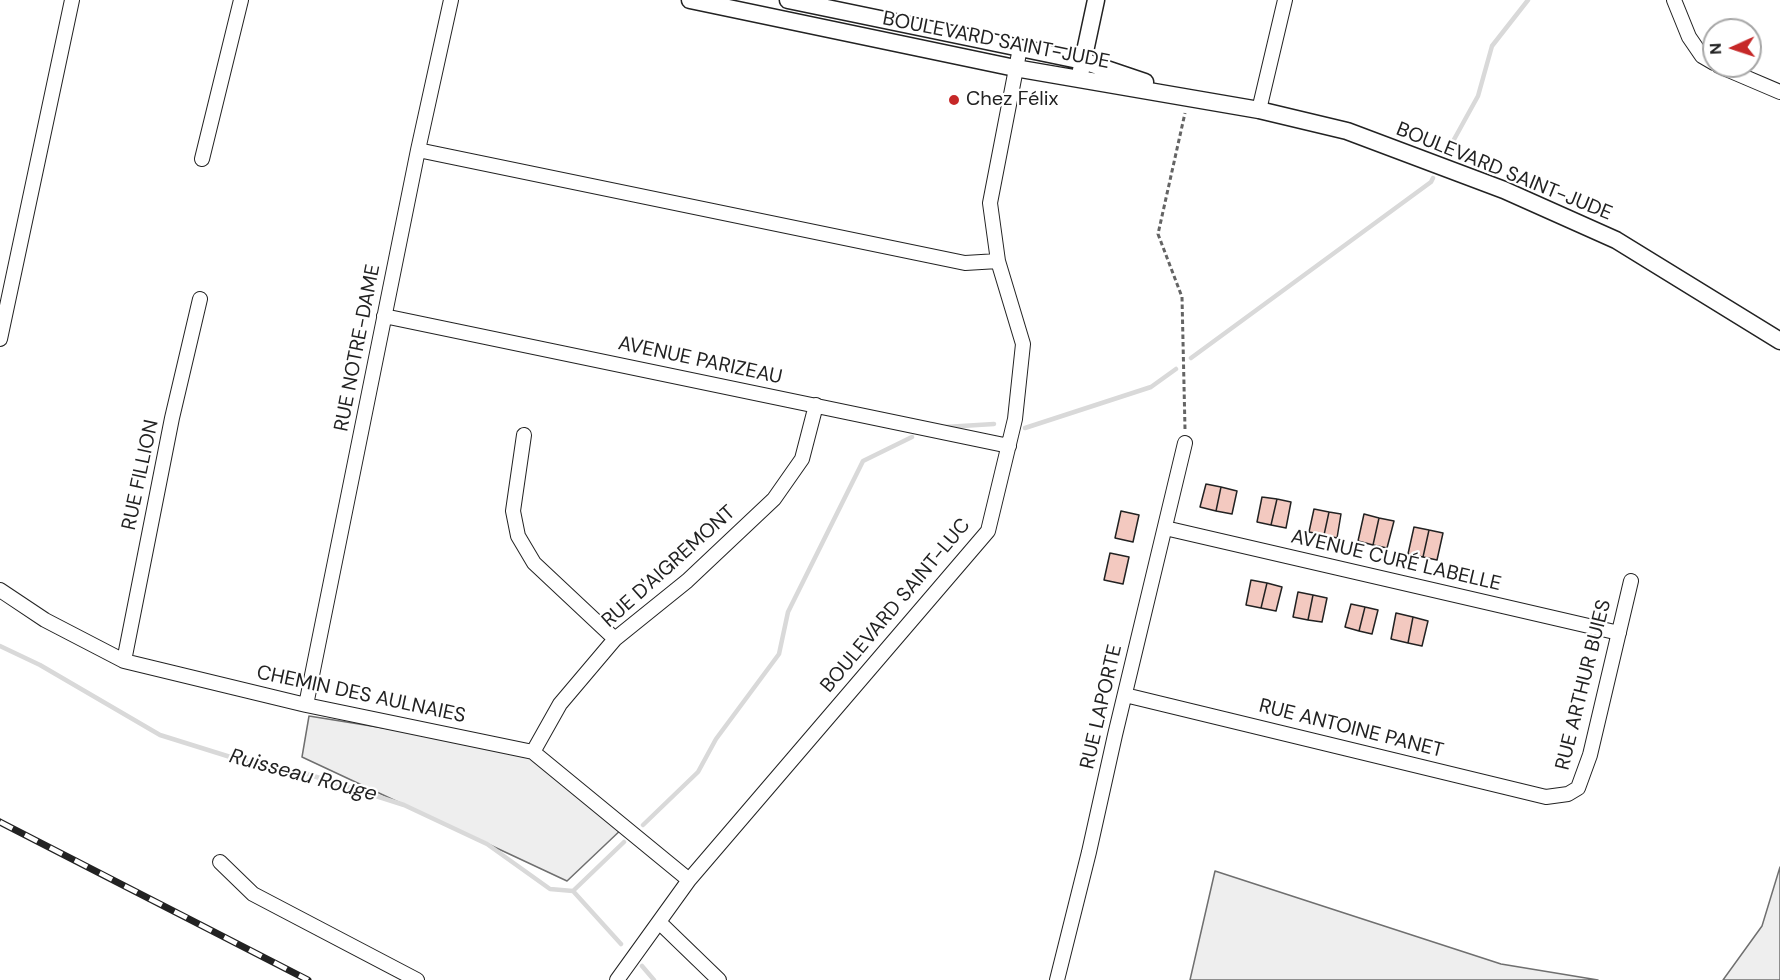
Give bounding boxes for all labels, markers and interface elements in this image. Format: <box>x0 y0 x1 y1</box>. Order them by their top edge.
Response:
street label: BOULEVARD SAINT-JUDE <box>880 7 1112 75</box>
north arrow <box>1702 18 1762 78</box>
text: N <box>1705 42 1726 55</box>
place label: Chez Félix <box>966 88 1058 112</box>
marker: Chez Félix <box>947 93 961 107</box>
street label: BOULEVARD SAINT-JUDE <box>1393 118 1615 226</box>
street label: RUE NOTRE-DAME <box>330 262 386 434</box>
street label: AVENUE PARIZEAU <box>616 332 784 390</box>
street label: RUE FILLION <box>118 418 164 532</box>
street label: RUE D'AIGREMONT <box>597 501 741 633</box>
street label: BOULEVARD SAINT-LUC <box>816 514 976 698</box>
street label: AVENUE CURÉ LABELLE <box>1289 525 1503 597</box>
street label: RUE ARTHUR BUIES <box>1551 597 1617 773</box>
street label: RUE LAPORTE <box>1076 642 1128 772</box>
street label: CHEMIN DES AULNAIES <box>254 661 468 729</box>
street label: RUE ANTOINE PANET <box>1256 694 1446 764</box>
water label: Ruisseau Rouge <box>226 744 380 808</box>

